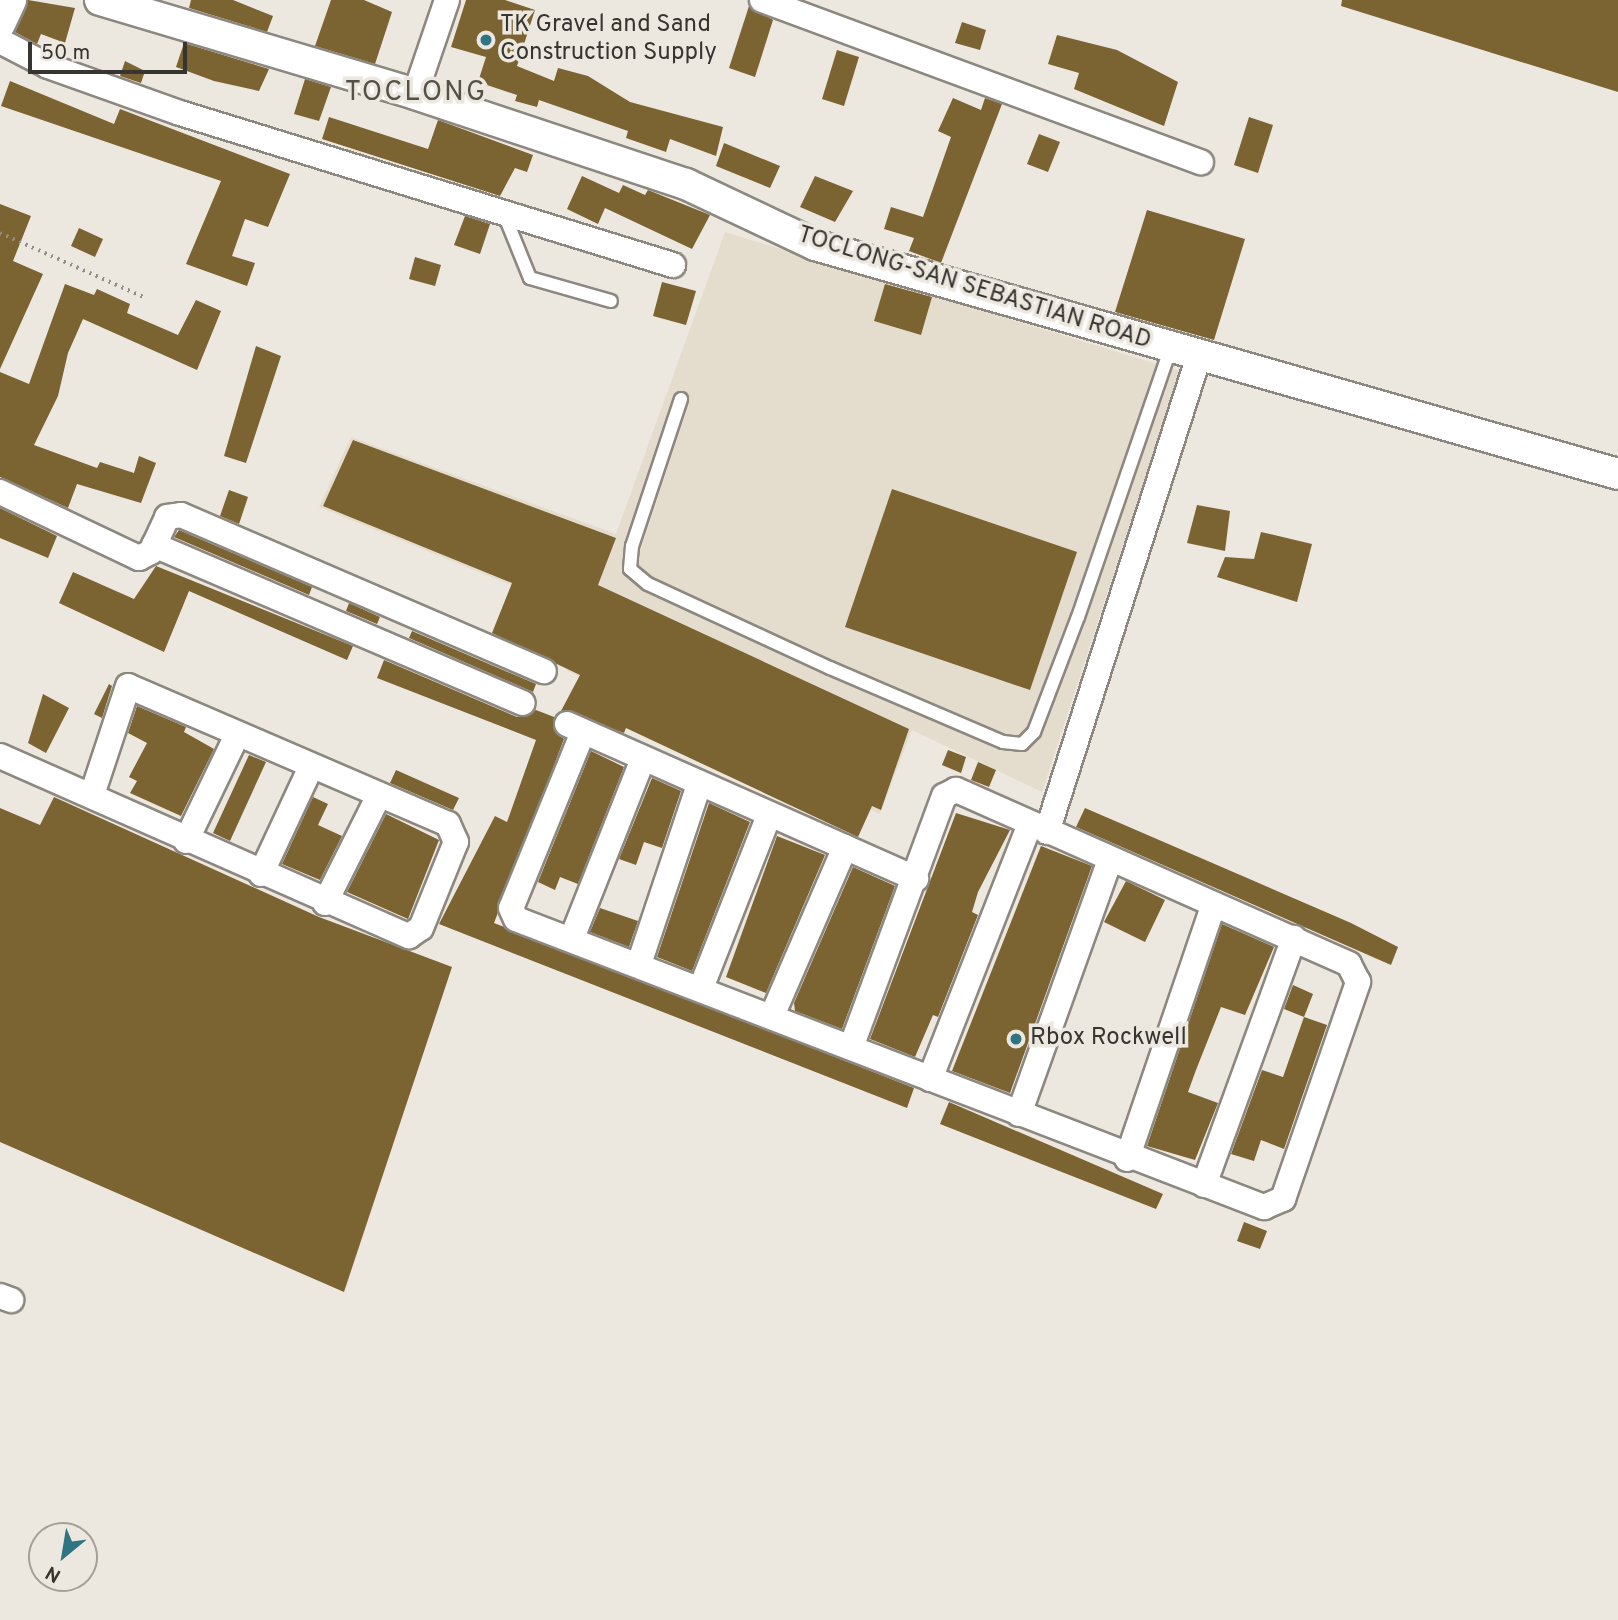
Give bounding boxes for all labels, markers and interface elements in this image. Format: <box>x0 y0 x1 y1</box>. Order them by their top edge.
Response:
place label: TK Gravel and Sand Construction Supply <box>500 12 717 68</box>
scale bar <box>32 28 191 72</box>
marker: TK Gravel and Sand Construction Supply <box>478 32 494 48</box>
text: 50 m <box>41 40 90 67</box>
district label: TOCLONG <box>346 76 486 110</box>
street label: TOCLONG-SAN SEBASTIAN ROAD <box>794 221 1154 357</box>
place label: Rbox Rockwell <box>1030 1025 1187 1053</box>
marker: Rbox Rockwell <box>1008 1031 1024 1047</box>
north arrow <box>28 1522 98 1592</box>
text: N <box>42 1560 65 1587</box>

